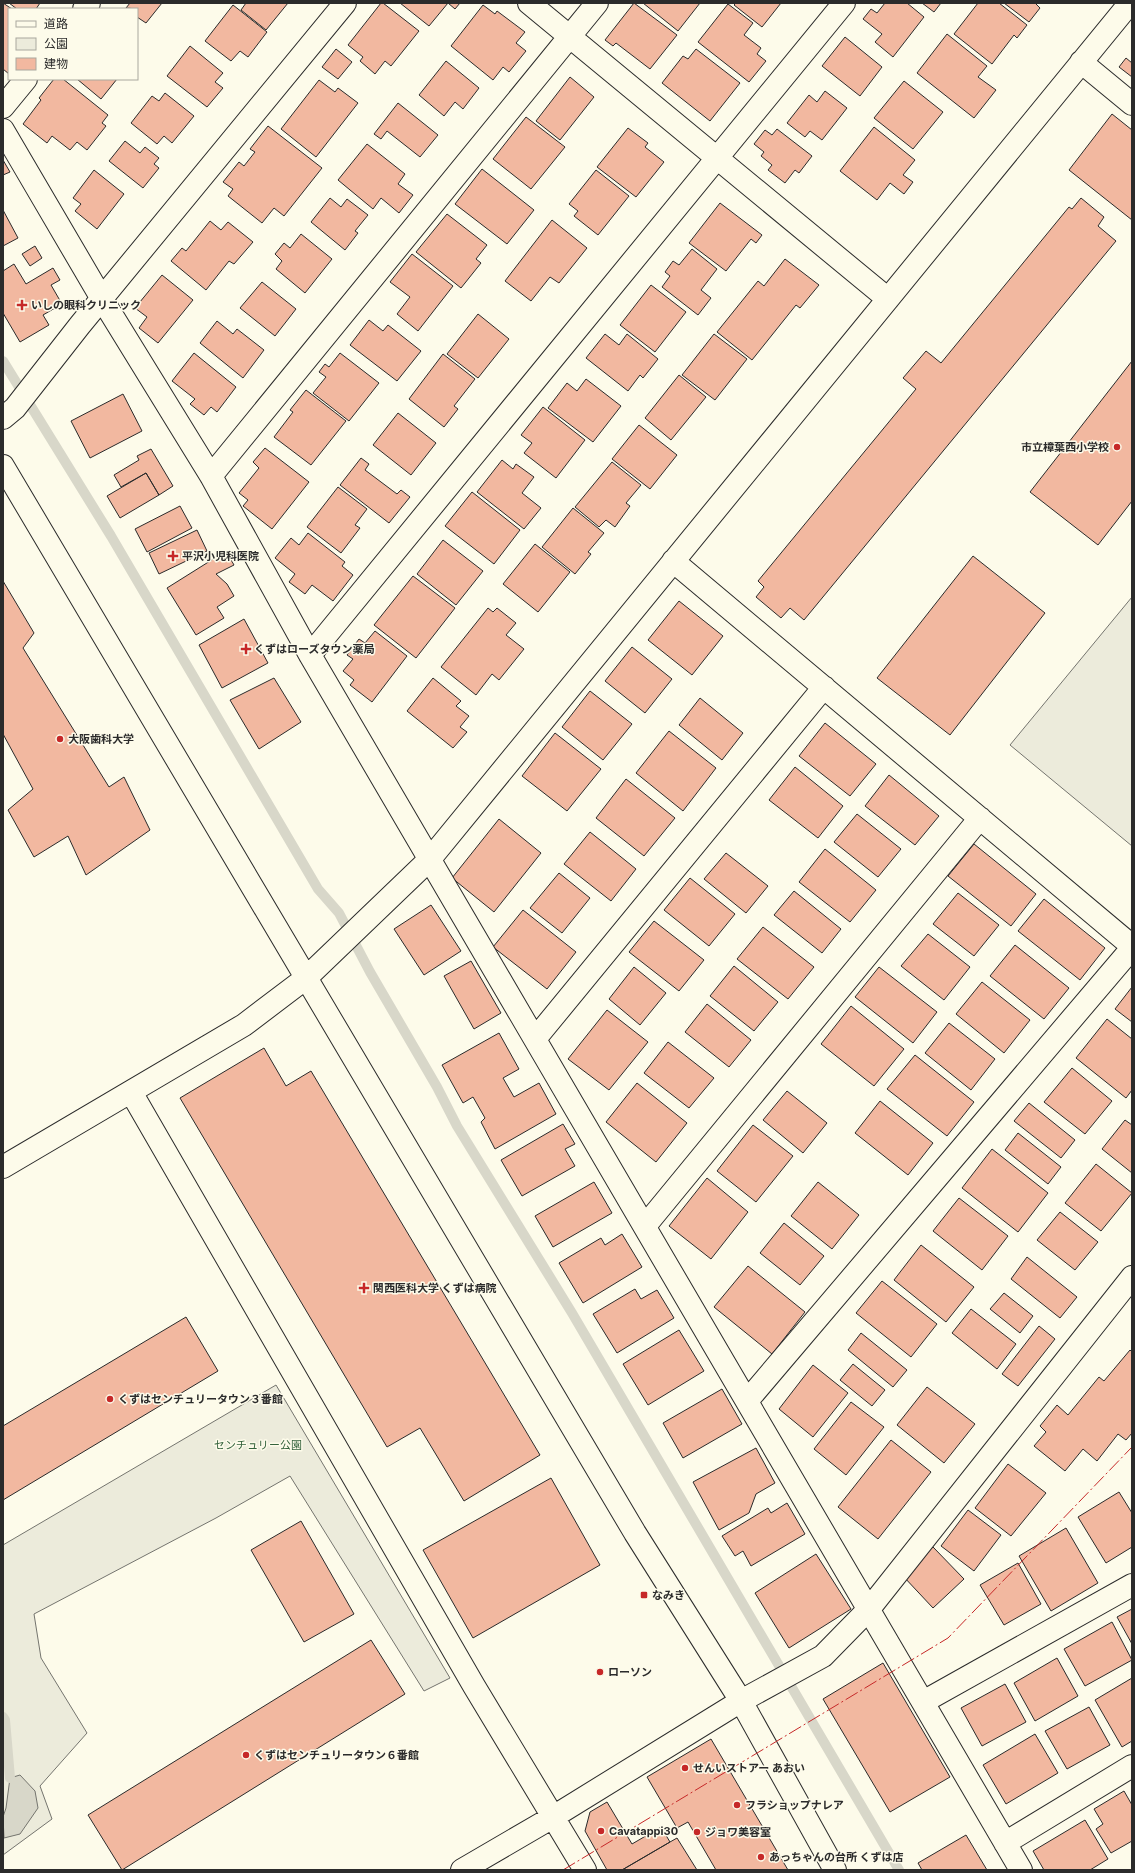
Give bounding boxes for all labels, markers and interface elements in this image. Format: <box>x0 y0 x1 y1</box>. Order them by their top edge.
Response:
legend <box>8 8 138 80</box>
text: 道路 <box>44 16 68 31</box>
text: 公園 <box>44 36 68 51</box>
text: 建物 <box>44 56 68 71</box>
place label: いしの眼科クリニック <box>31 298 141 312</box>
marker: いしの眼科クリニック <box>16 299 28 311</box>
place label: 市立樟葉西小学校 <box>1021 440 1109 454</box>
marker: 市立樟葉西小学校 <box>1112 442 1122 452</box>
place label: 平沢小児科医院 <box>182 549 259 563</box>
marker: 平沢小児科医院 <box>167 550 179 562</box>
place label: くずはローズタウン薬局 <box>254 642 374 656</box>
marker: くずはローズタウン薬局 <box>241 644 251 654</box>
place label: 大阪歯科大学 <box>68 732 134 746</box>
marker: 大阪歯科大学 <box>55 734 65 744</box>
place label: 関西医科大学 くずは病院 <box>373 1281 497 1295</box>
marker: 関西医科大学 くずは病院 <box>358 1282 370 1294</box>
place label: くずはセンチュリータウン３番館 <box>118 1392 283 1406</box>
marker: くずはセンチュリータウン３番館 <box>105 1394 115 1404</box>
park label: センチュリー公園 <box>214 1438 302 1452</box>
place label: なみき <box>652 1588 685 1602</box>
marker: なみき <box>639 1590 649 1600</box>
place label: ローソン <box>608 1665 652 1679</box>
marker: ローソン <box>595 1667 605 1677</box>
place label: くずはセンチュリータウン６番館 <box>254 1748 419 1762</box>
marker: くずはセンチュリータウン６番館 <box>241 1750 251 1760</box>
place label: せんいストアー あおい <box>693 1761 805 1775</box>
marker: せんいストアー あおい <box>680 1763 690 1773</box>
place label: フラショップナレア <box>745 1798 844 1812</box>
marker: フラショップナレア <box>732 1800 742 1810</box>
place label: Cavatappi30 <box>609 1824 678 1838</box>
place label: ジョワ美容室 <box>705 1825 771 1839</box>
marker: Cavatappi30 <box>596 1826 606 1836</box>
marker: ジョワ美容室 <box>692 1827 702 1837</box>
place label: あっちゃんの台所 くずは店 <box>769 1850 904 1864</box>
marker: あっちゃんの台所 くずは店 <box>756 1852 766 1862</box>

